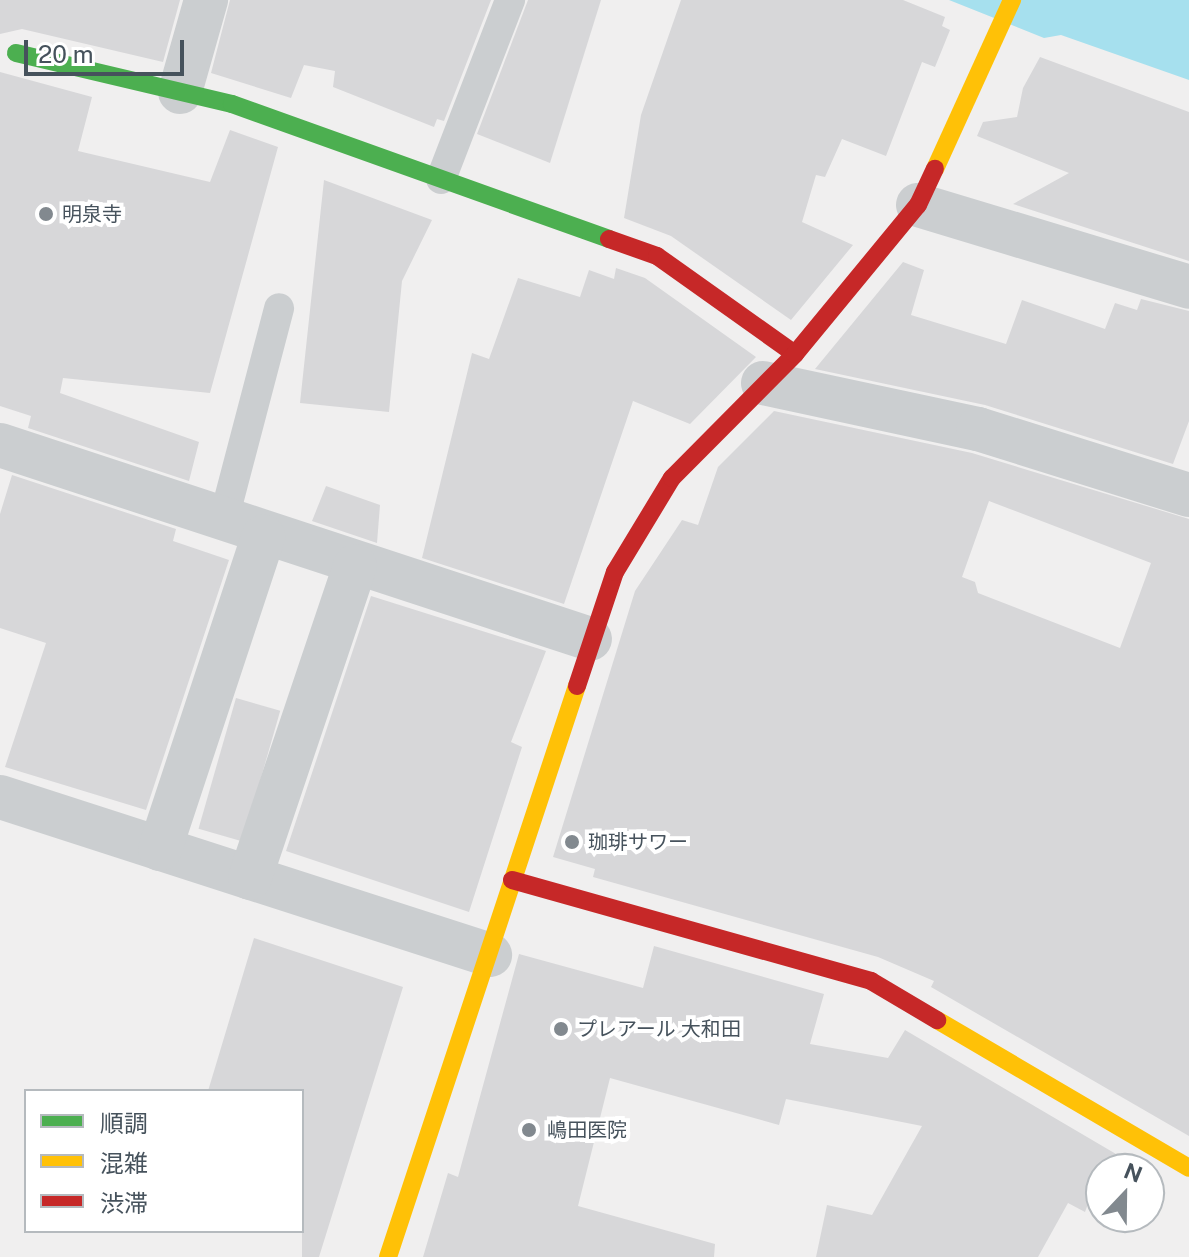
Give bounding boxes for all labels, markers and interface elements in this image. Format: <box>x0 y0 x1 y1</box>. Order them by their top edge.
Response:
scale bar <box>28 24 188 74</box>
text: 20 m <box>38 40 94 68</box>
place label: 明泉寺 <box>62 202 122 226</box>
marker: 明泉寺 <box>37 205 55 223</box>
place label: 珈琲サワー <box>588 830 688 854</box>
marker: 珈琲サワー <box>563 833 581 851</box>
place label: プレアール 大和田 <box>577 1017 741 1041</box>
marker: プレアール 大和田 <box>552 1020 570 1038</box>
legend <box>24 1089 304 1233</box>
text: 順調 <box>100 1109 148 1137</box>
place label: 嶋田医院 <box>547 1118 627 1142</box>
marker: 嶋田医院 <box>518 1119 540 1141</box>
text: 混雑 <box>100 1149 148 1177</box>
north arrow <box>1085 1153 1165 1233</box>
text: N <box>1120 1157 1146 1188</box>
text: 渋滞 <box>100 1189 148 1217</box>

